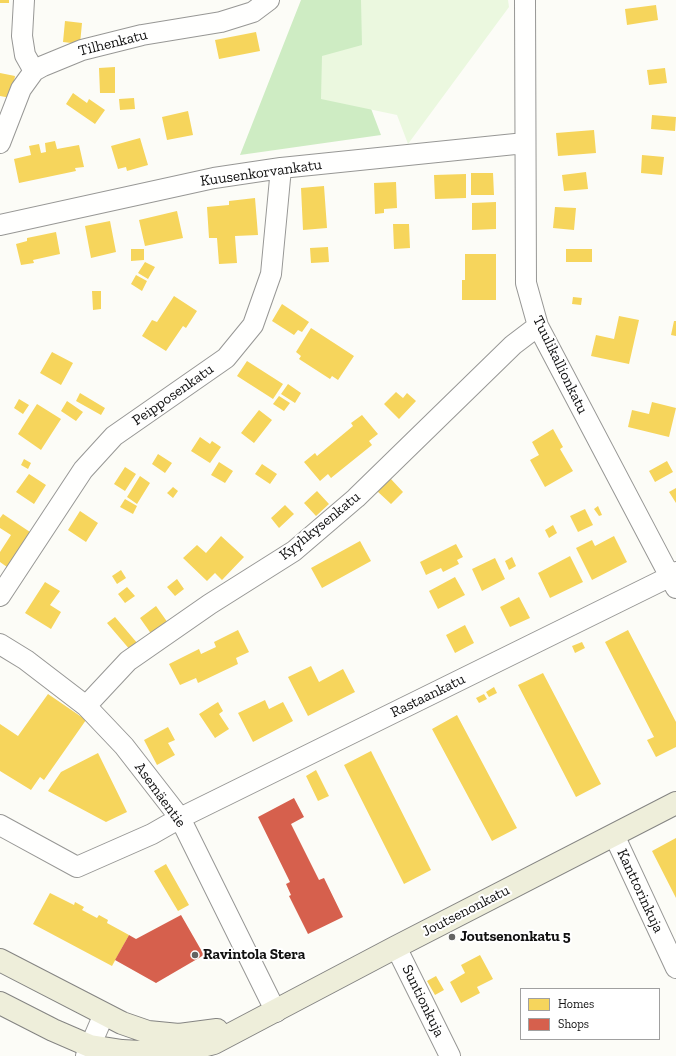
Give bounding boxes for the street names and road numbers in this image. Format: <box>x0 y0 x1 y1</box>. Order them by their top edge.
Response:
street label: Tilhenkatu <box>77 26 149 60</box>
street label: Kuusenkorvankatu <box>199 156 323 190</box>
street label: Tuulikallionkatu <box>528 313 592 417</box>
street label: Peipposenkatu <box>129 360 217 430</box>
street label: Kyyhkysenkatu <box>276 488 364 564</box>
street label: Rastaankatu <box>388 670 468 722</box>
street label: Asemäentie <box>130 759 190 831</box>
street label: Kanttorinkuja <box>613 846 667 936</box>
street label: Joutsenonkatu <box>419 881 513 941</box>
street label: Suntionkuja <box>398 962 448 1040</box>

